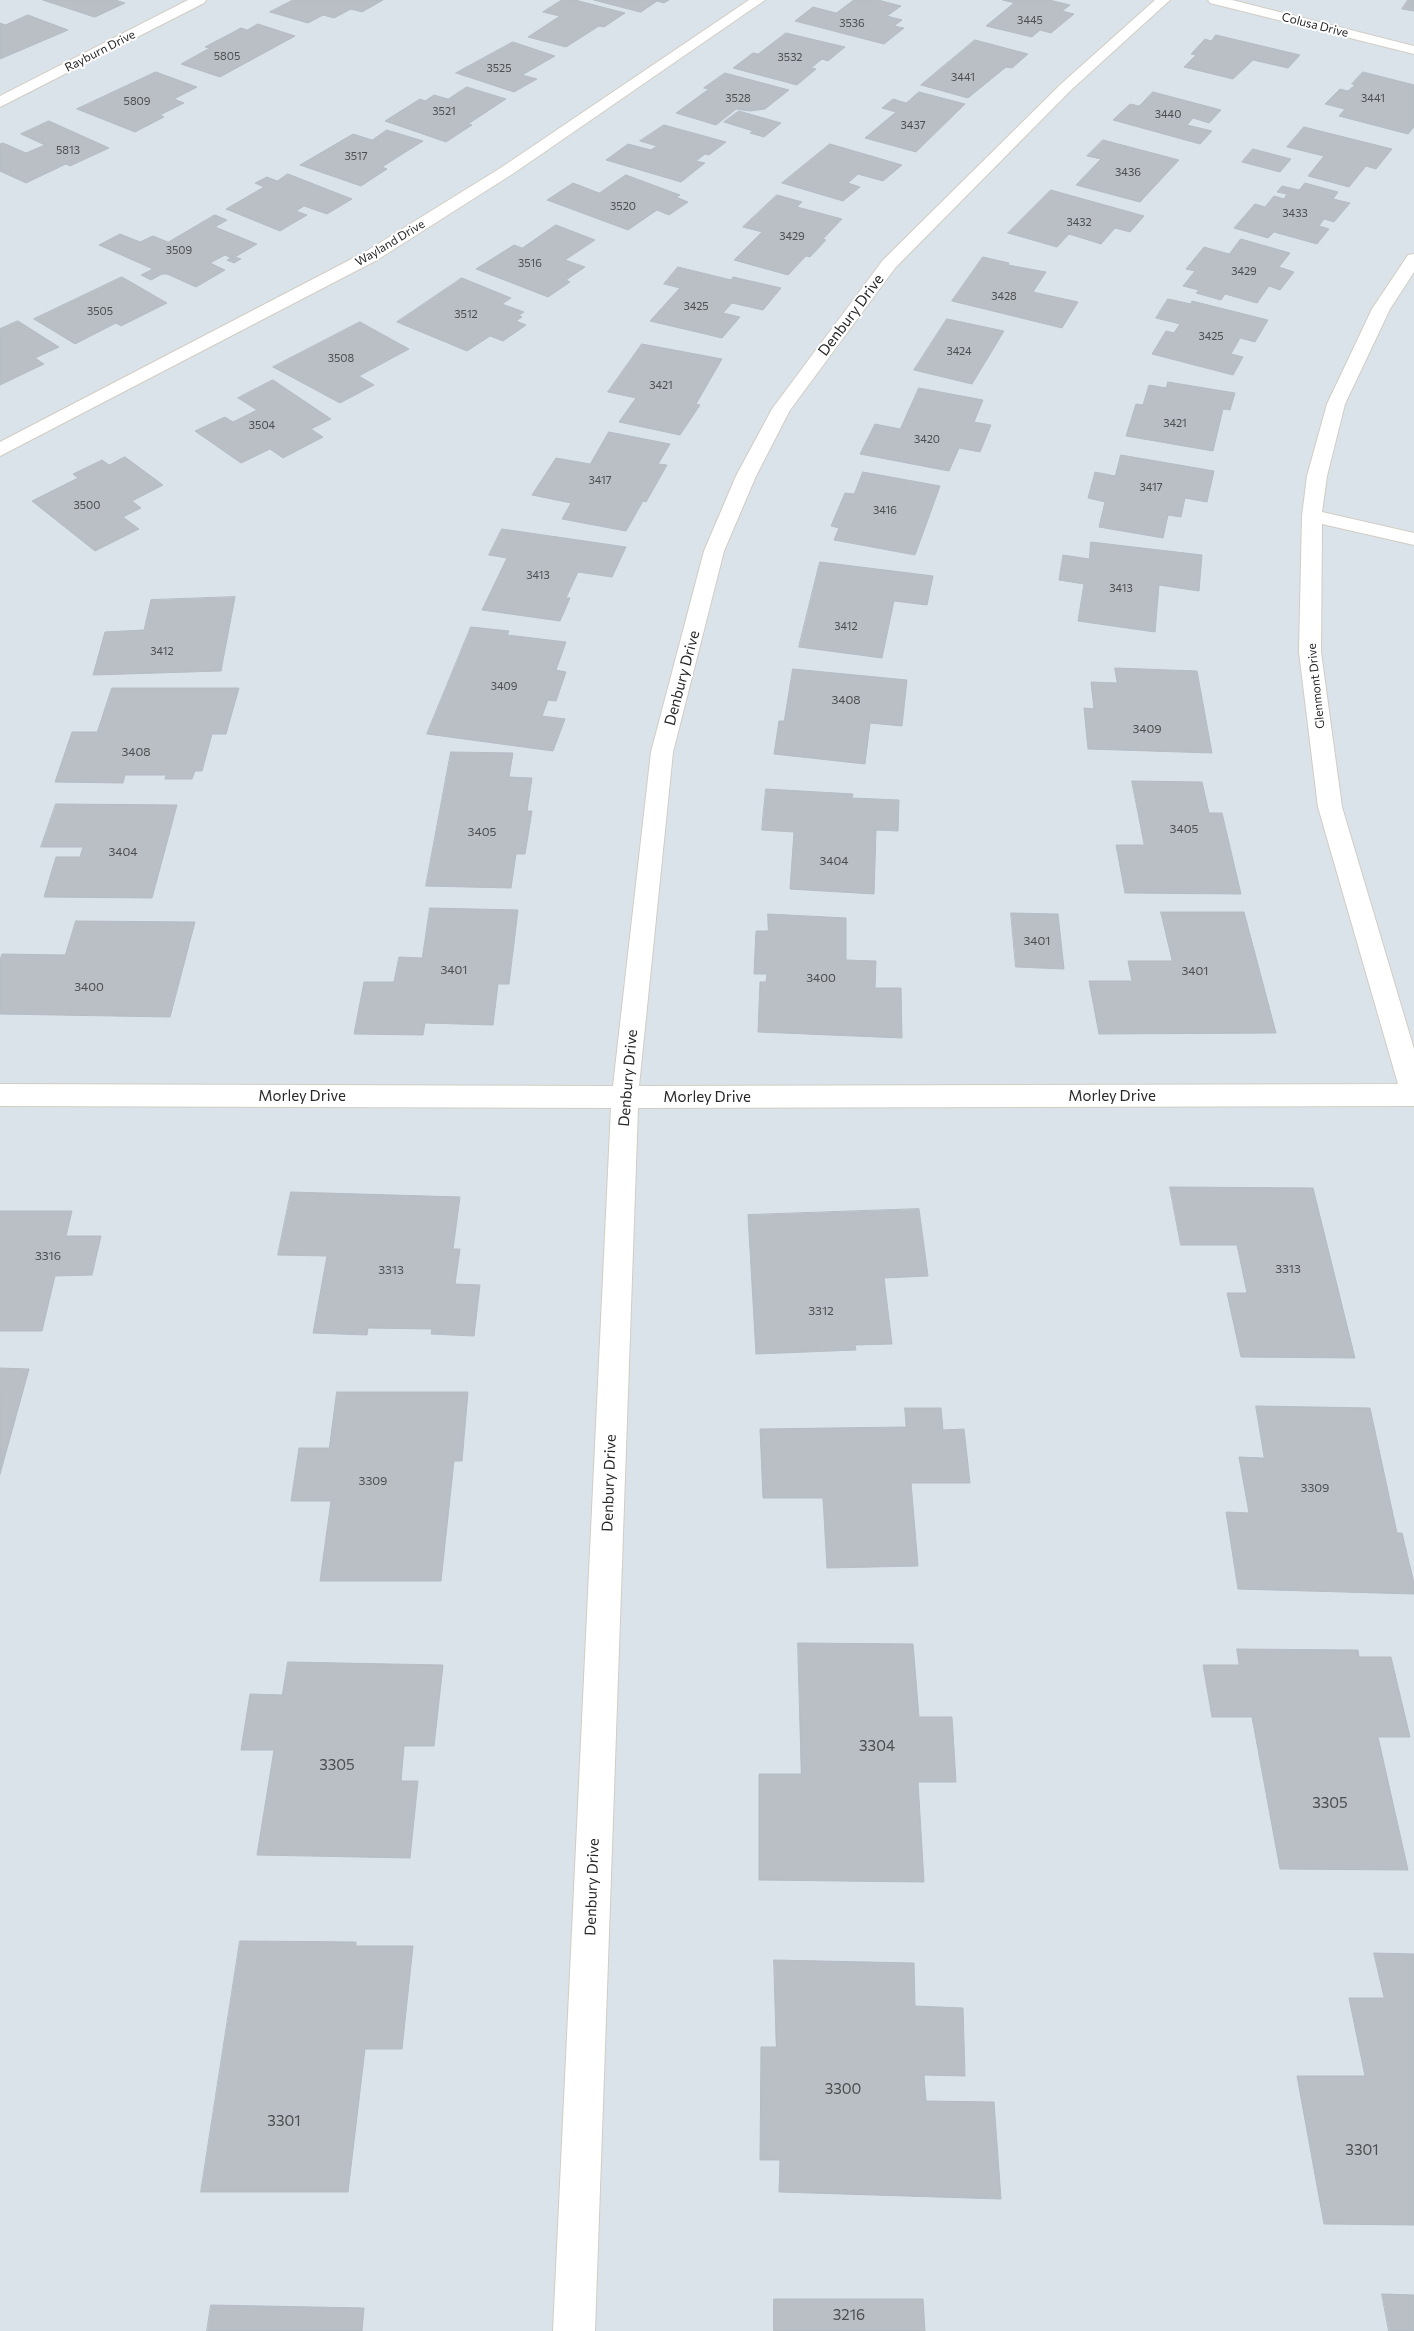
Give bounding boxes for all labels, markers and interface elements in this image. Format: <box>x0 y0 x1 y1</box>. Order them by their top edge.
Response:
street label: Colusa Drive <box>1280 10 1350 40</box>
house number: 3445 <box>1017 13 1043 27</box>
house number: 3536 <box>839 16 865 30</box>
street label: Rayburn Drive <box>62 27 138 75</box>
house number: 5805 <box>214 49 240 63</box>
house number: 3532 <box>778 50 802 64</box>
house number: 3525 <box>486 61 512 75</box>
house number: 3441 <box>951 70 975 84</box>
house number: 3528 <box>725 91 751 105</box>
house number: 3441 <box>1361 91 1385 105</box>
house number: 5809 <box>124 94 150 108</box>
house number: 3521 <box>432 104 456 118</box>
house number: 3440 <box>1155 107 1181 121</box>
house number: 3437 <box>901 118 925 132</box>
house number: 5813 <box>56 143 80 157</box>
house number: 3517 <box>344 149 368 163</box>
house number: 3436 <box>1115 165 1141 179</box>
house number: 3520 <box>610 199 636 213</box>
house number: 3433 <box>1282 206 1308 220</box>
house number: 3432 <box>1066 215 1092 229</box>
street label: Wayland Drive <box>353 217 427 269</box>
house number: 3429 <box>779 229 805 243</box>
house number: 3509 <box>166 243 192 257</box>
house number: 3516 <box>518 256 542 270</box>
house number: 3429 <box>1231 264 1257 278</box>
street label: Denbury Drive <box>814 271 888 359</box>
house number: 3428 <box>991 289 1017 303</box>
house number: 3425 <box>683 299 709 313</box>
house number: 3505 <box>87 304 113 318</box>
house number: 3512 <box>454 307 478 321</box>
house number: 3425 <box>1198 329 1224 343</box>
house number: 3424 <box>946 344 972 358</box>
house number: 3508 <box>328 351 354 365</box>
house number: 3421 <box>649 378 673 392</box>
house number: 3421 <box>1163 416 1187 430</box>
house number: 3504 <box>249 418 275 432</box>
house number: 3420 <box>914 432 940 446</box>
house number: 3417 <box>588 473 612 487</box>
house number: 3417 <box>1139 480 1163 494</box>
house number: 3500 <box>74 498 100 512</box>
house number: 3416 <box>873 503 897 517</box>
house number: 3413 <box>526 568 550 582</box>
house number: 3413 <box>1109 581 1133 595</box>
house number: 3412 <box>834 619 858 633</box>
street label: Denbury Drive <box>661 629 703 727</box>
street label: Glenmont Drive <box>1304 643 1328 729</box>
house number: 3412 <box>150 644 174 658</box>
house number: 3409 <box>491 679 517 693</box>
house number: 3408 <box>831 693 861 707</box>
house number: 3409 <box>1132 722 1162 736</box>
house number: 3408 <box>121 745 151 759</box>
house number: 3405 <box>1170 822 1198 836</box>
house number: 3405 <box>468 825 496 839</box>
house number: 3404 <box>108 845 138 859</box>
house number: 3404 <box>819 854 849 868</box>
house number: 3401 <box>1023 934 1051 948</box>
house number: 3401 <box>440 963 468 977</box>
house number: 3401 <box>1181 964 1209 978</box>
house number: 3400 <box>806 971 836 985</box>
house number: 3400 <box>74 980 104 994</box>
street label: Denbury Drive <box>615 1029 641 1127</box>
street label: Morley Drive <box>258 1087 346 1105</box>
street label: Morley Drive <box>1068 1087 1156 1105</box>
street label: Morley Drive <box>663 1088 751 1106</box>
house number: 3316 <box>35 1249 61 1263</box>
house number: 3313 <box>1275 1262 1301 1276</box>
house number: 3313 <box>378 1263 404 1277</box>
house number: 3312 <box>808 1304 834 1318</box>
street label: Denbury Drive <box>598 1434 620 1532</box>
house number: 3309 <box>359 1474 387 1488</box>
house number: 3309 <box>1301 1481 1329 1495</box>
house number: 3304 <box>859 1737 895 1755</box>
house number: 3305 <box>319 1756 355 1774</box>
house number: 3305 <box>1312 1794 1348 1812</box>
street label: Denbury Drive <box>581 1838 603 1936</box>
house number: 3300 <box>825 2080 861 2098</box>
house number: 3301 <box>267 2112 301 2130</box>
house number: 3301 <box>1345 2141 1379 2159</box>
house number: 3216 <box>833 2306 865 2324</box>

